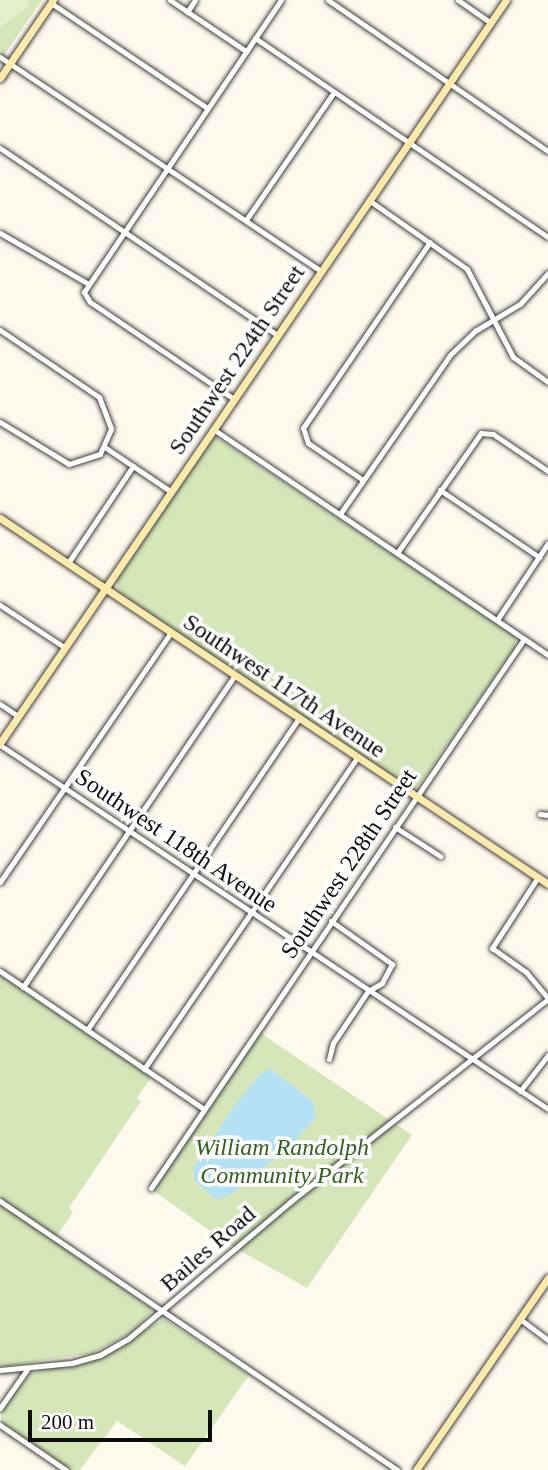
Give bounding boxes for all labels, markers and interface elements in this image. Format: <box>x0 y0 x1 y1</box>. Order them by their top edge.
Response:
street label: Southwest 224th Street <box>163 260 311 460</box>
street label: Southwest 117th Avenue <box>177 607 391 765</box>
street label: Southwest 118th Avenue <box>69 762 283 920</box>
street label: Southwest 228th Street <box>275 764 423 964</box>
park label: William Randolph Community Park <box>195 1134 369 1190</box>
street label: Bailes Road <box>155 1200 261 1298</box>
scale bar <box>32 1396 215 1440</box>
text: 200 m <box>41 1410 94 1434</box>

